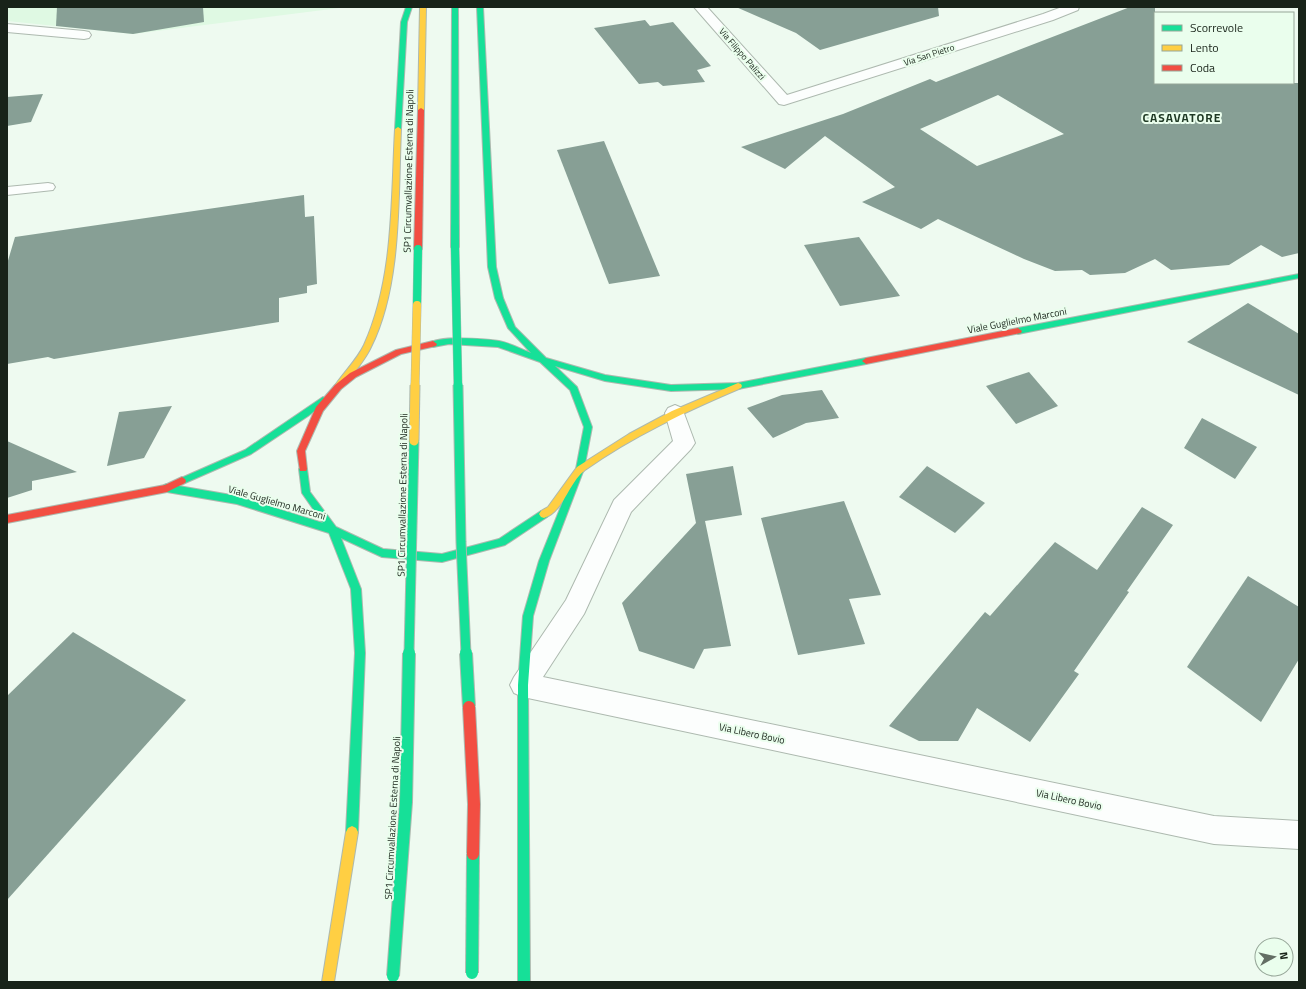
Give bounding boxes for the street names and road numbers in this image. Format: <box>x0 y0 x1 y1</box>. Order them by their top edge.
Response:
street label: Via Filippo Palizzi <box>716 25 769 82</box>
street label: Via San Pietro <box>902 40 956 69</box>
street label: SP1 Circumvallazione Esterna di Napoli <box>400 89 417 253</box>
street label: Viale Guglielmo Marconi <box>966 304 1068 337</box>
street label: SP1 Circumvallazione Esterna di Napoli <box>394 413 411 577</box>
street label: Viale Guglielmo Marconi <box>226 481 327 524</box>
street label: Via Libero Bovio <box>718 719 786 748</box>
street label: SP1 Circumvallazione Esterna di Napoli <box>381 736 404 900</box>
street label: Via Libero Bovio <box>1035 785 1103 814</box>

